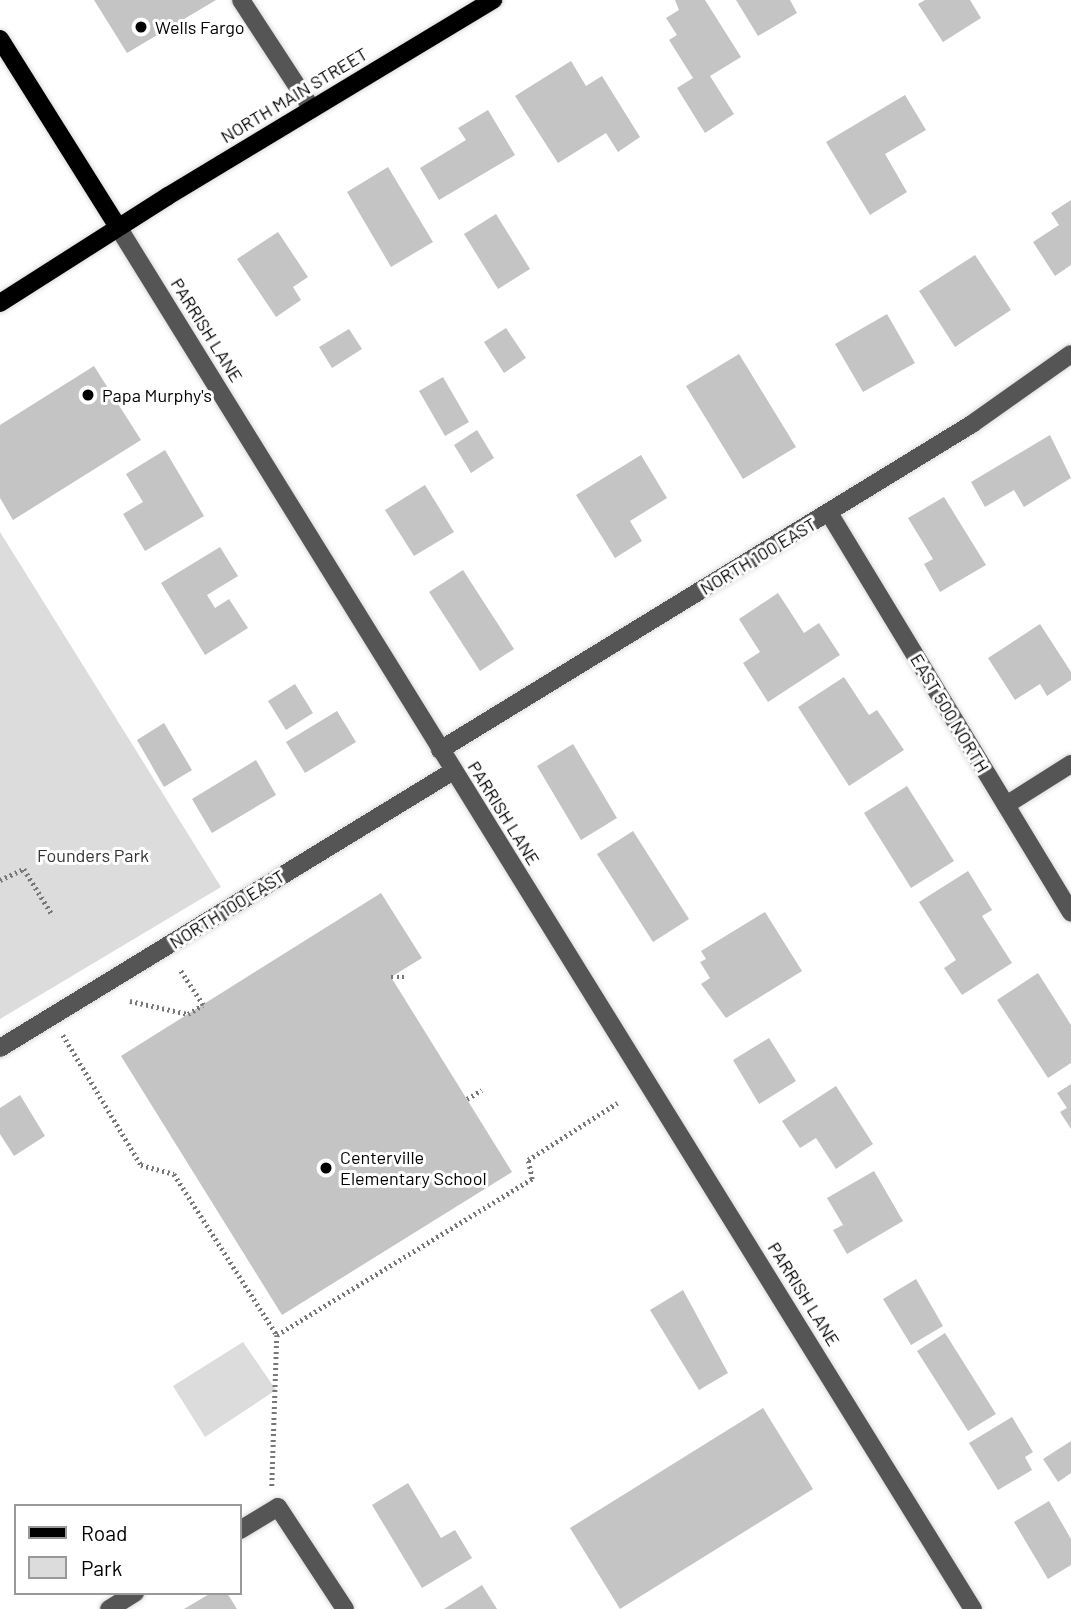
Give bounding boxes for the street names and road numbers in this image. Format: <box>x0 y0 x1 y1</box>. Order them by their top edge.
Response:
street label: NORTH MAIN STREET <box>217 43 371 147</box>
street label: PARRISH LANE <box>166 274 248 386</box>
street label: NORTH 100 EAST <box>696 513 820 599</box>
street label: EAST 500 NORTH <box>906 650 994 776</box>
street label: PARRISH LANE <box>463 757 545 869</box>
street label: NORTH 100 EAST <box>165 865 289 953</box>
street label: PARRISH LANE <box>763 1238 845 1350</box>

